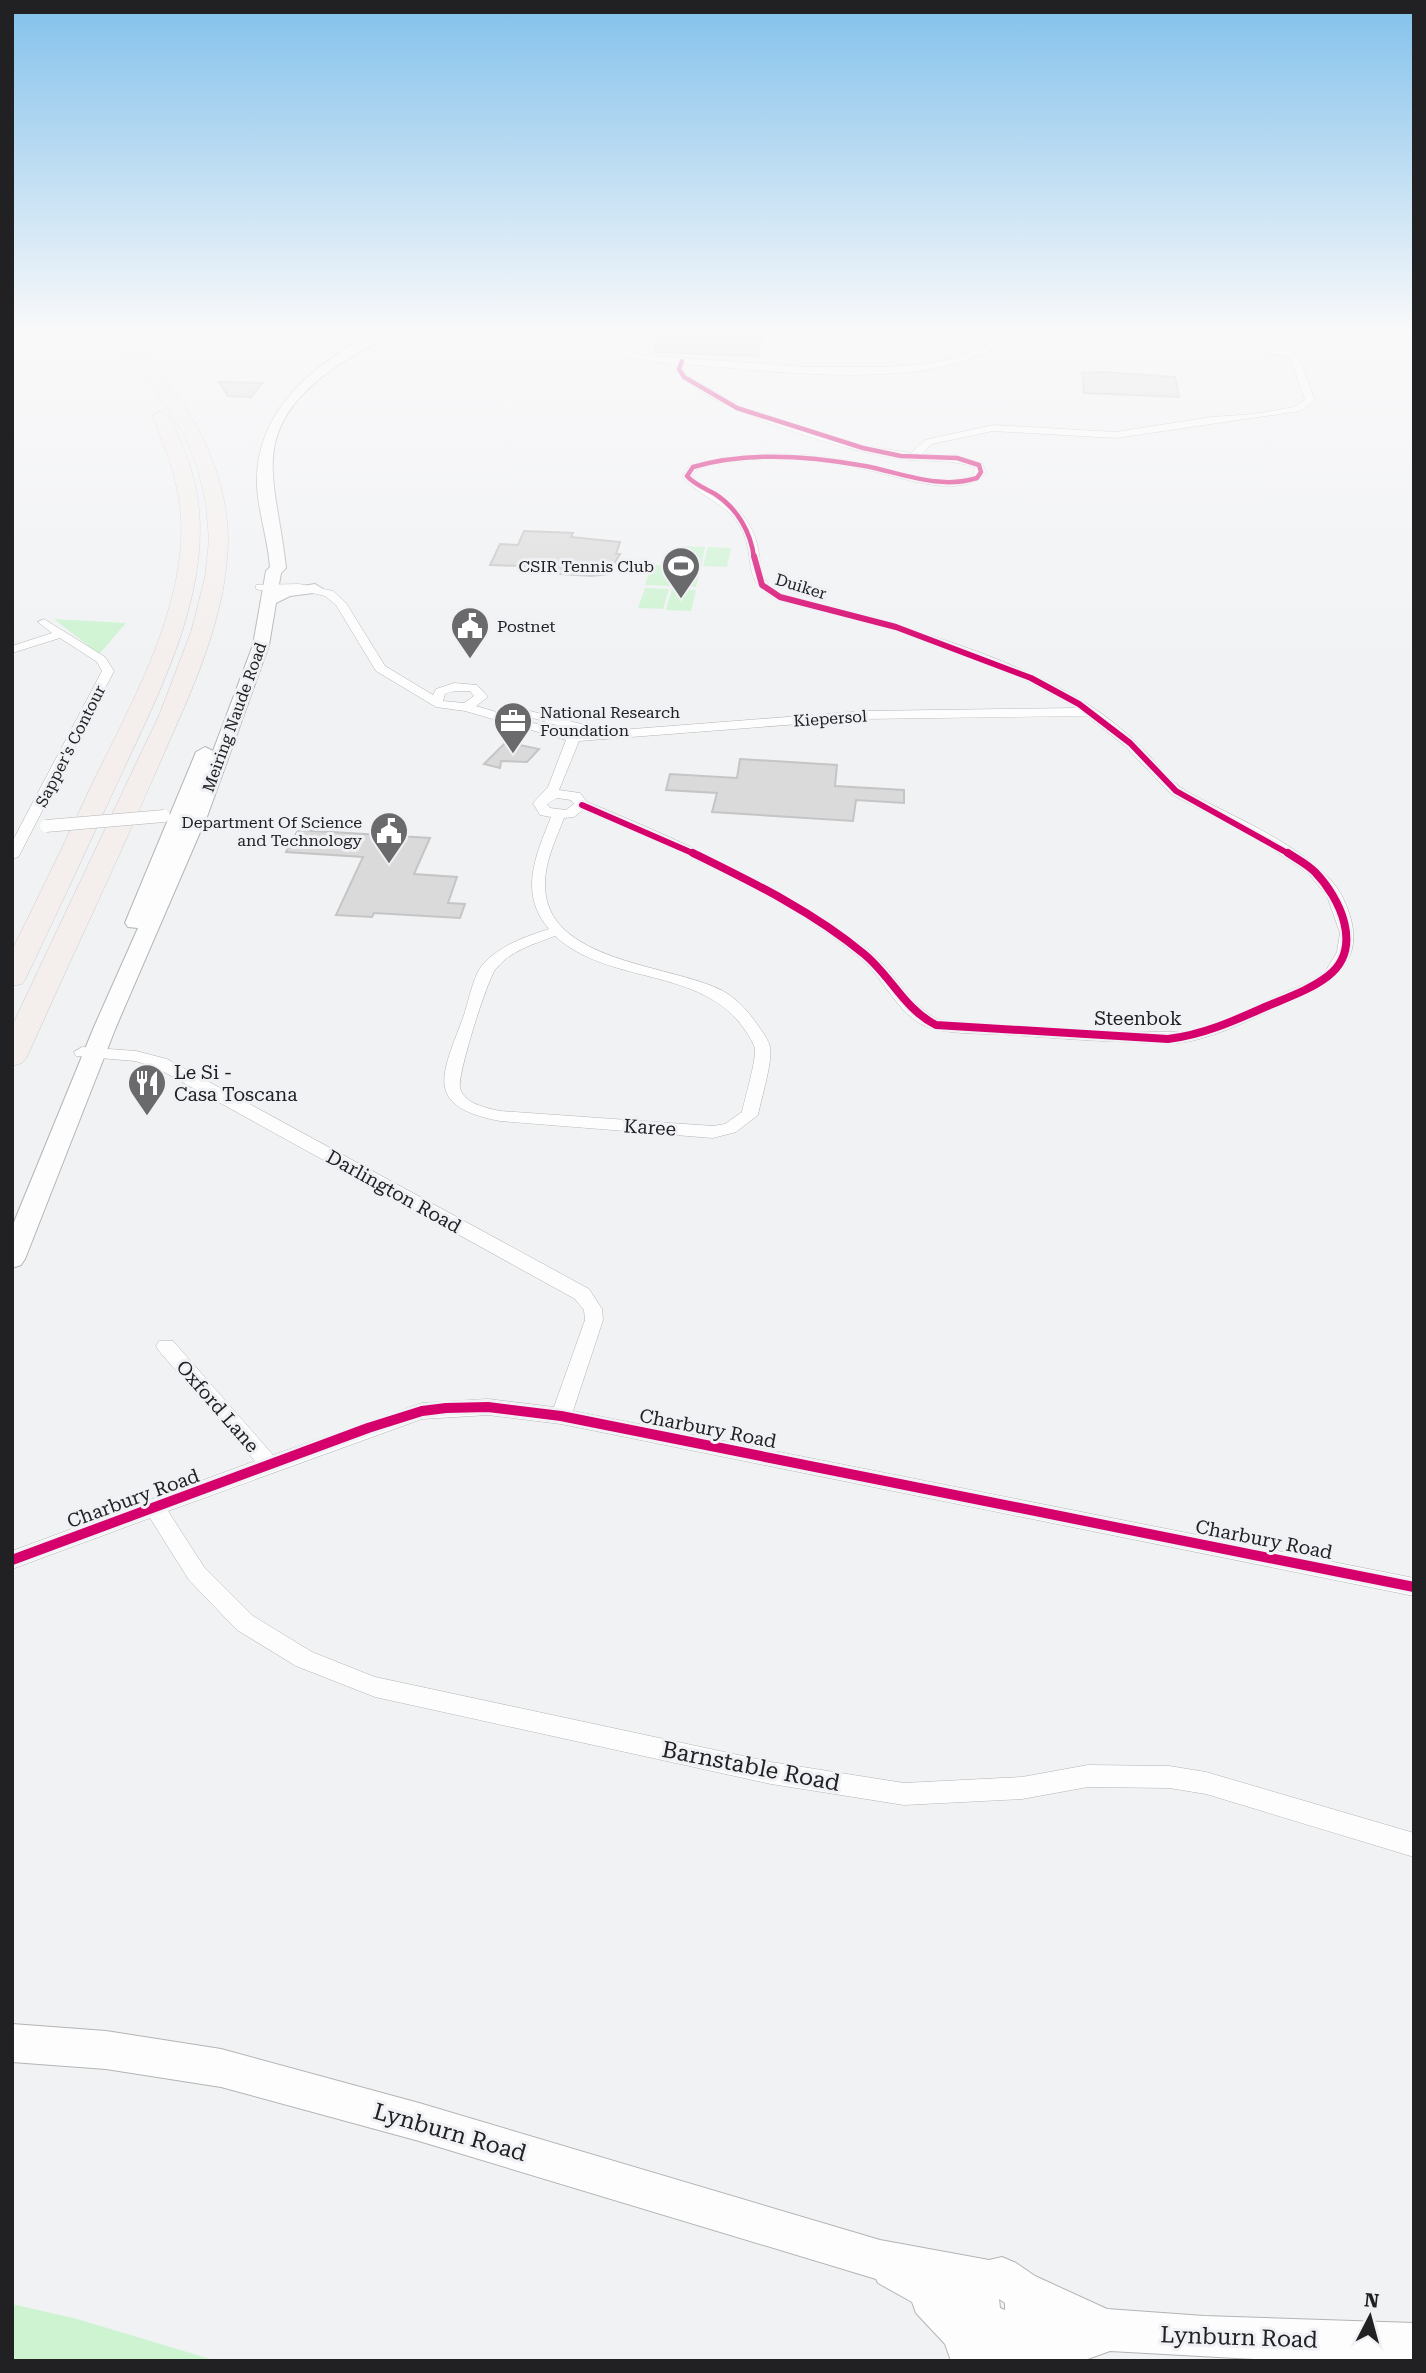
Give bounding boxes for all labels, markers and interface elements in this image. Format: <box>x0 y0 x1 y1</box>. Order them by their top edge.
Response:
sports icon: CSIR Tennis Club <box>660 545 702 600</box>
place label: CSIR Tennis Club <box>519 557 654 576</box>
street label: Duiker <box>773 570 829 603</box>
public building icon: Postnet <box>449 605 491 660</box>
place label: Postnet <box>497 617 555 636</box>
street label: Meiring Naude Road <box>199 640 270 794</box>
street label: Sapper's Contour <box>32 682 110 810</box>
office icon: National Research Foundation <box>492 700 534 755</box>
place label: National Research Foundation <box>540 703 680 740</box>
street label: Kiepersol <box>793 706 867 731</box>
public building icon: Department Of Science and Technology <box>368 810 410 865</box>
place label: Department Of Science and Technology <box>181 813 363 850</box>
street label: Steenbok <box>1094 1007 1182 1030</box>
place label: Le Si - Casa Toscana <box>174 1061 298 1106</box>
restaurant icon: Le Si - Casa Toscana <box>126 1062 168 1117</box>
street label: Karee <box>623 1114 677 1141</box>
street label: Darlington Road <box>322 1145 465 1238</box>
street label: Oxford Lane <box>171 1356 264 1457</box>
street label: Charbury Road <box>637 1404 778 1453</box>
street label: Charbury Road <box>64 1464 202 1533</box>
street label: Charbury Road <box>1193 1515 1334 1564</box>
street label: Barnstable Road <box>660 1736 842 1797</box>
street label: Lynburn Road <box>370 2098 530 2167</box>
north arrow <box>1335 2282 1405 2352</box>
text: N <box>1363 2288 1381 2313</box>
street label: Lynburn Road <box>1160 2321 1319 2354</box>

